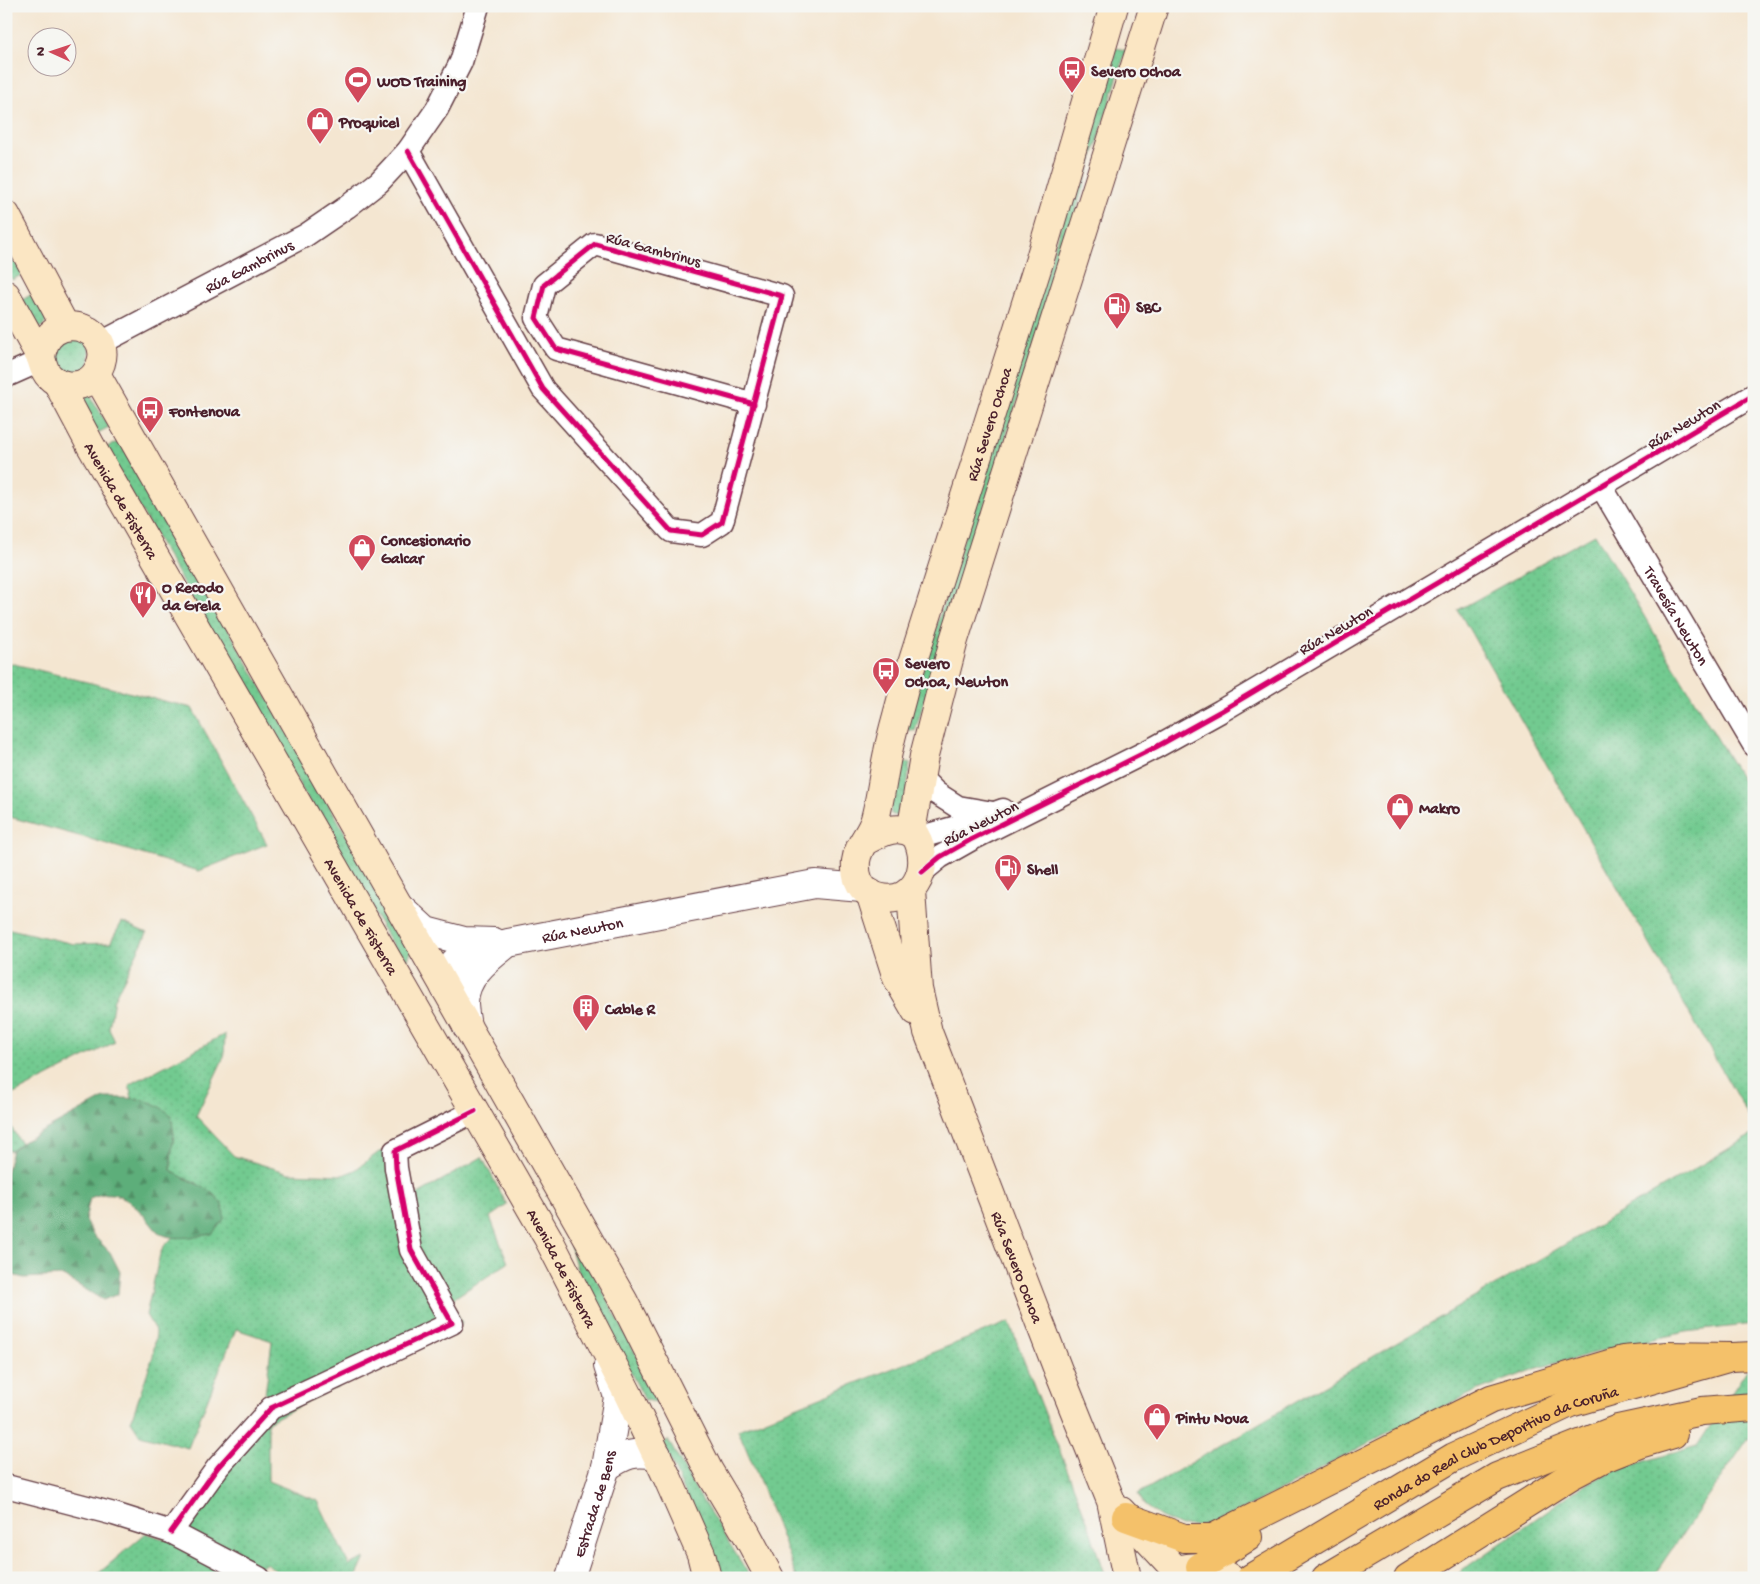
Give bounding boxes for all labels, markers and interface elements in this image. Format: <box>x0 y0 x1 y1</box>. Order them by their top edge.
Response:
north arrow <box>28 28 78 78</box>
text: N <box>33 46 50 56</box>
bus stop icon: Severo Ochoa <box>1057 55 1087 94</box>
place label: Severo Ochoa <box>1091 64 1182 83</box>
sports icon: WOD Training <box>343 65 373 104</box>
place label: WOD Training <box>376 74 466 93</box>
shop icon: Proquicel <box>305 106 335 145</box>
place label: Proquicel <box>338 115 400 134</box>
street label: Rúa Gambrinus <box>604 230 704 273</box>
street label: Rúa Gambrinus <box>203 237 299 299</box>
fuel station icon: SBC <box>1102 291 1132 330</box>
place label: SBC <box>1136 300 1162 319</box>
street label: Rúa Severo Ochoa <box>964 365 1018 484</box>
bus stop icon: Fontenova <box>135 395 165 434</box>
street label: Rúa Newton <box>1645 397 1725 455</box>
place label: Fontenova <box>168 404 241 423</box>
street label: Avenida de Fisterra <box>78 440 161 565</box>
shop icon: Concesionario Galcar <box>347 533 377 572</box>
place label: Concesionario Galcar <box>380 533 472 570</box>
street label: Travesía Newton <box>1637 563 1711 670</box>
restaurant icon: O Recodo da Grela <box>128 580 158 619</box>
place label: O Recodo da Grela <box>162 580 224 617</box>
street label: Rúa Newton <box>1296 603 1377 661</box>
bus stop icon: Severo Ochoa, Newton <box>871 656 901 695</box>
place label: Severo Ochoa, Newton <box>905 656 1009 693</box>
shop icon: Makro <box>1385 792 1415 831</box>
street label: Rúa Newton <box>941 798 1023 852</box>
place label: Makro <box>1419 801 1461 820</box>
fuel station icon: Shell <box>993 853 1023 892</box>
street label: Avenida de Fisterra <box>318 856 401 981</box>
place label: Shell <box>1027 862 1059 881</box>
street label: Rúa Newton <box>541 915 625 949</box>
building icon: Cable R <box>571 993 601 1032</box>
place label: Cable R <box>604 1002 657 1021</box>
street label: Avenida de Fisterra <box>520 1207 599 1333</box>
street label: Rúa Severo Ochoa <box>985 1209 1046 1328</box>
street label: Ronda do Real Club Deportivo da Coruña <box>1370 1383 1622 1516</box>
shop icon: Pintu Nova <box>1142 1402 1172 1441</box>
place label: Pintu Nova <box>1175 1411 1250 1430</box>
street label: Estrada de Bens <box>571 1449 622 1560</box>

